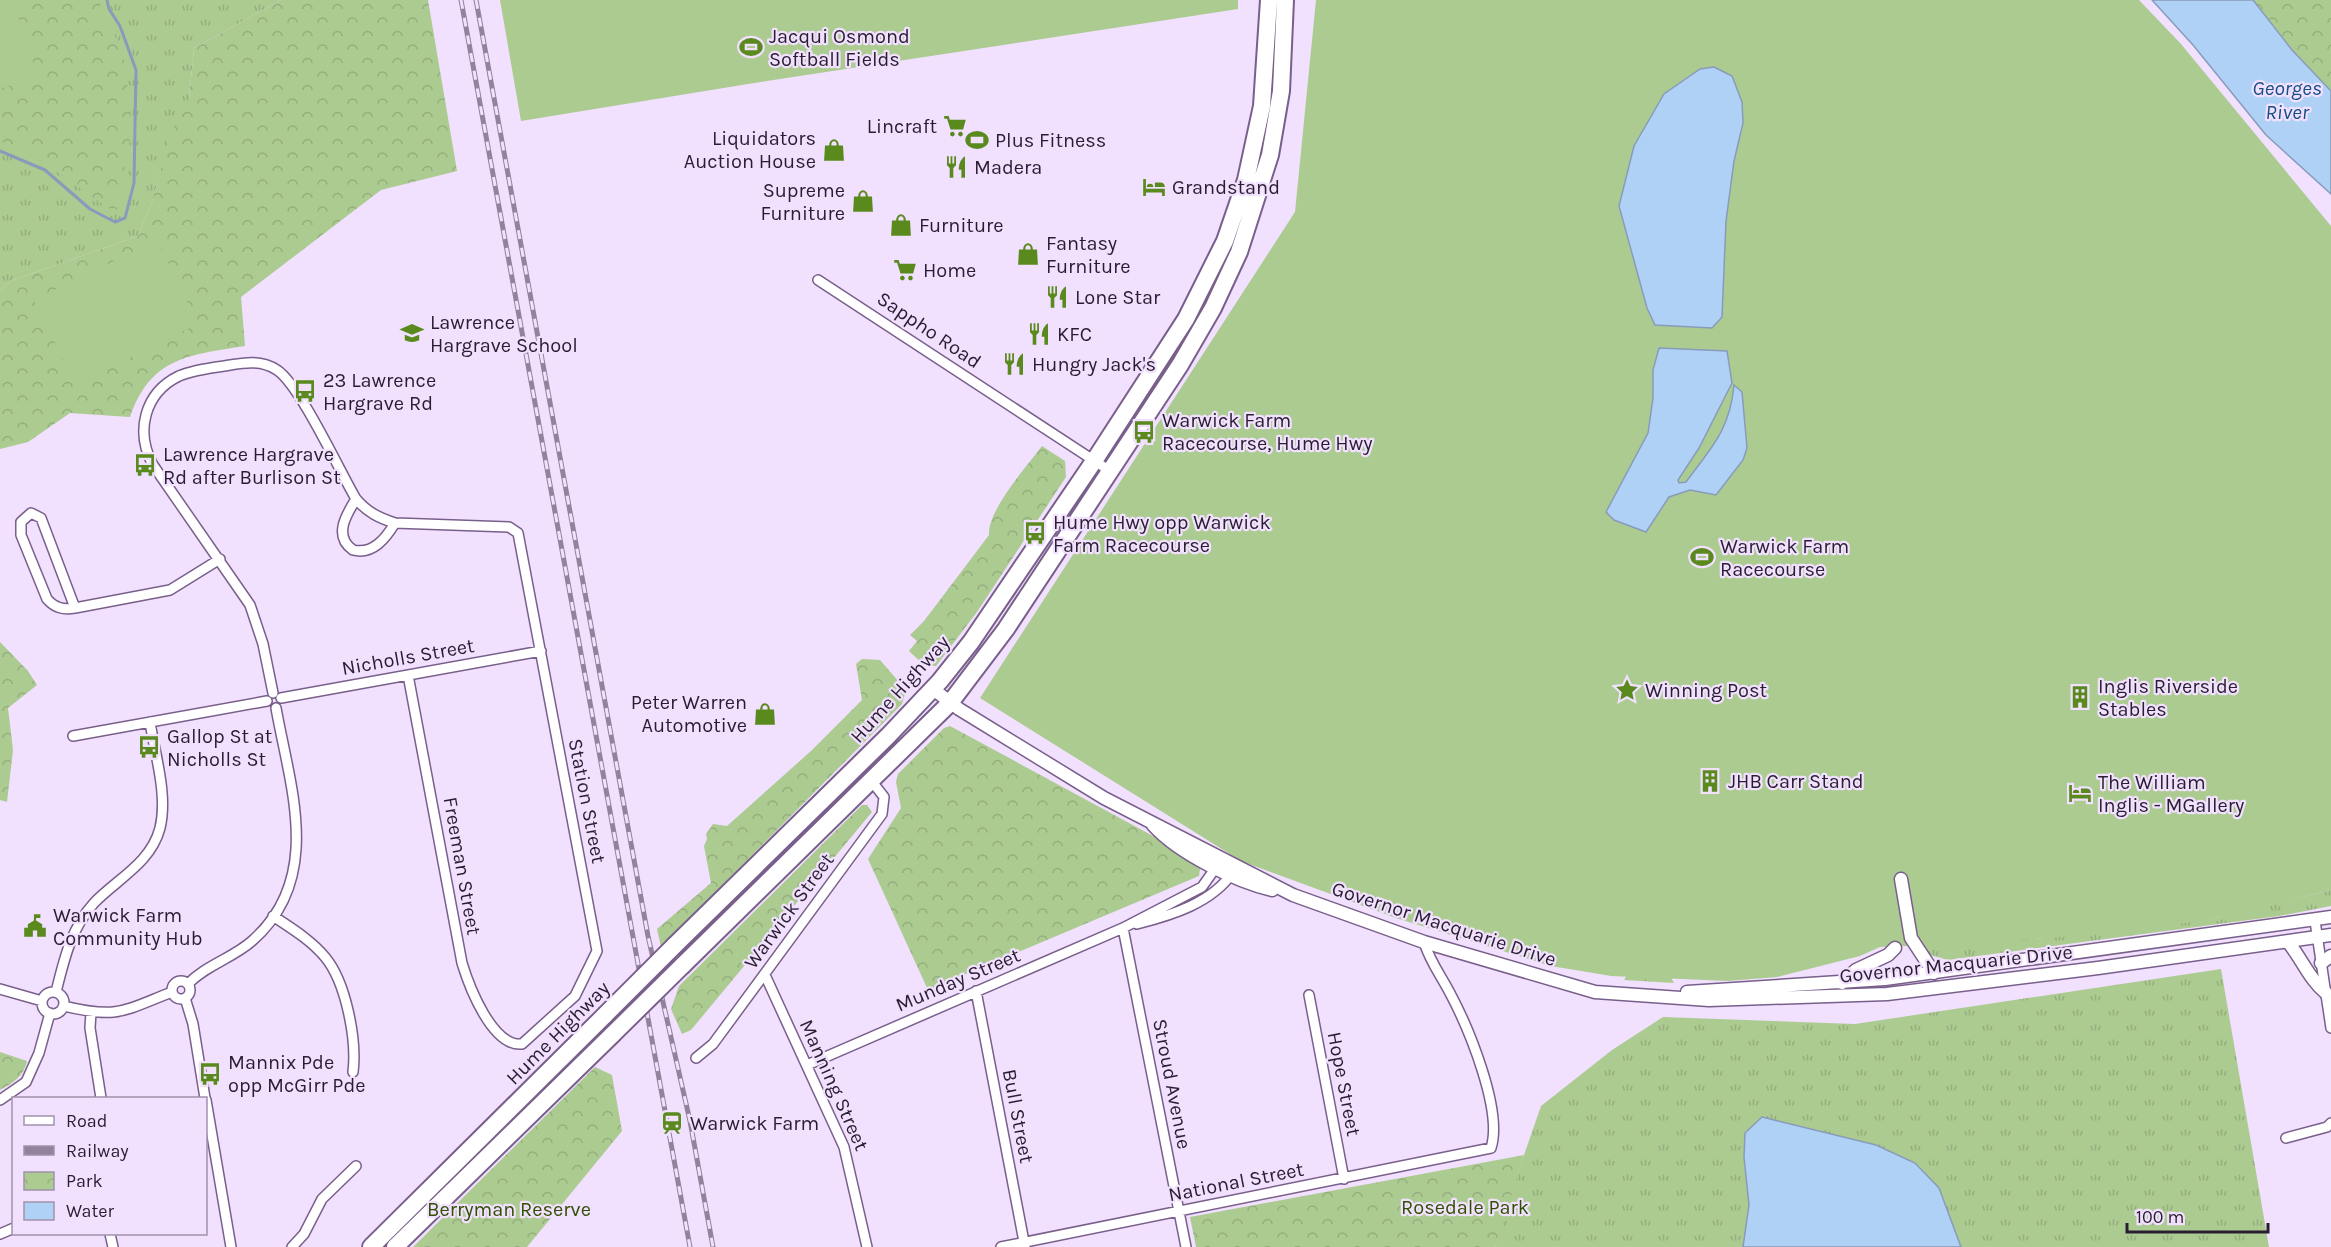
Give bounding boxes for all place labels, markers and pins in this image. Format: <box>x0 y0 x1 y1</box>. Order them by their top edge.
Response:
place label: Jacqui Osmond Softball Fields <box>769 25 910 71</box>
sports icon: Jacqui Osmond Softball Fields <box>738 34 764 60</box>
supermarket icon: Lincraft <box>942 113 968 139</box>
place label: Lincraft <box>867 115 937 138</box>
place label: Liquidators Auction House <box>684 127 816 173</box>
sports icon: Plus Fitness <box>964 127 990 153</box>
place label: Plus Fitness <box>995 129 1106 152</box>
shop icon: Liquidators Auction House <box>821 137 847 163</box>
restaurant icon: Madera <box>943 154 969 180</box>
place label: Madera <box>974 156 1042 179</box>
hotel icon: Grandstand <box>1141 174 1167 200</box>
place label: Grandstand <box>1172 176 1280 199</box>
place label: Supreme Furniture <box>761 179 845 225</box>
shop icon: Supreme Furniture <box>850 188 876 214</box>
shop icon: Furniture <box>888 212 914 238</box>
place label: Furniture <box>919 214 1004 237</box>
place label: Fantasy Furniture <box>1046 232 1131 278</box>
shop icon: Fantasy Furniture <box>1015 241 1041 267</box>
supermarket icon: Home <box>892 257 918 283</box>
place label: Home <box>923 259 976 282</box>
restaurant icon: Lone Star <box>1044 284 1070 310</box>
place label: Lone Star <box>1075 286 1161 309</box>
place label: Lawrence Hargrave School <box>430 311 578 357</box>
school or university icon: Lawrence Hargrave School <box>399 320 425 346</box>
restaurant icon: KFC <box>1026 321 1052 347</box>
place label: KFC <box>1057 323 1092 346</box>
restaurant icon: Hungry Jack's <box>1001 351 1027 377</box>
place label: Hungry Jack's <box>1032 353 1156 376</box>
place label: 23 Lawrence Hargrave Rd <box>323 369 436 415</box>
bus stop icon: 23 Lawrence Hargrave Rd <box>292 378 318 404</box>
place label: Warwick Farm Racecourse, Hume Hwy <box>1162 409 1373 455</box>
bus stop icon: Warwick Farm Racecourse, Hume Hwy <box>1131 419 1157 445</box>
place label: Lawrence Hargrave Rd after Burlison St <box>163 443 341 489</box>
bus stop icon: Lawrence Hargrave Rd after Burlison St <box>132 452 158 478</box>
place label: Hume Hwy opp Warwick Farm Racecourse <box>1053 511 1271 557</box>
bus stop icon: Hume Hwy opp Warwick Farm Racecourse <box>1022 520 1048 546</box>
place label: Warwick Farm Racecourse <box>1720 535 1849 581</box>
sports icon: Warwick Farm Racecourse <box>1689 544 1715 570</box>
place label: Inglis Riverside Stables <box>2098 675 2238 721</box>
place icon: Winning Post <box>1614 677 1640 703</box>
place label: Winning Post <box>1645 679 1768 702</box>
building icon: Inglis Riverside Stables <box>2067 684 2093 710</box>
place label: Peter Warren Automotive <box>631 691 747 737</box>
shop icon: Peter Warren Automotive <box>752 701 778 727</box>
place label: Gallop St at Nicholls St <box>167 725 273 771</box>
bus stop icon: Gallop St at Nicholls St <box>136 734 162 760</box>
building icon: JHB Carr Stand <box>1697 768 1723 794</box>
place label: JHB Carr Stand <box>1728 770 1864 793</box>
place label: The William Inglis - MGallery <box>2098 771 2244 817</box>
hotel icon: The William Inglis - MGallery <box>2067 780 2093 806</box>
place label: Warwick Farm Community Hub <box>53 904 203 950</box>
public building icon: Warwick Farm Community Hub <box>22 913 48 939</box>
place label: Mannix Pde opp McGirr Pde <box>228 1051 366 1097</box>
bus stop icon: Mannix Pde opp McGirr Pde <box>197 1061 223 1087</box>
station icon: Warwick Farm <box>659 1110 685 1136</box>
place label: Warwick Farm <box>690 1112 819 1135</box>

